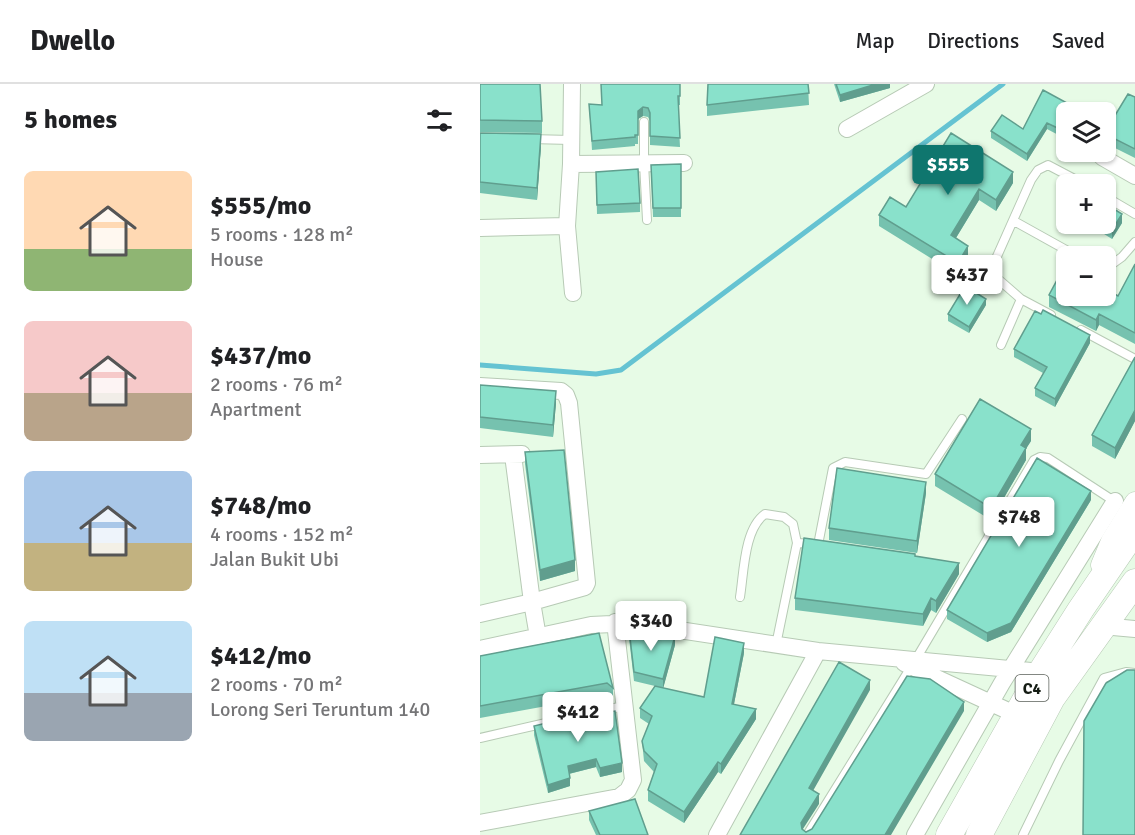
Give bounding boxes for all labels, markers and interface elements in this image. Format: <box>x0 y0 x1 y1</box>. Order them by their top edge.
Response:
text: Dwello <box>30 24 115 58</box>
text: Map <box>856 28 894 54</box>
text: Directions <box>927 28 1019 54</box>
text: Saved <box>1052 28 1105 54</box>
map controls <box>1056 102 1116 306</box>
button: layers <box>1056 102 1116 162</box>
text: 5 homes <box>24 104 117 136</box>
icon: filters <box>423 104 456 137</box>
pin: $555 <box>912 145 984 196</box>
text: $555 <box>926 152 970 177</box>
button: + <box>1056 174 1116 234</box>
text: $555/mo <box>210 190 311 222</box>
icon: home <box>72 195 144 267</box>
text: 5 rooms · 128 m² <box>210 222 354 247</box>
button: − <box>1056 246 1116 306</box>
text: House <box>210 247 264 272</box>
pin: $437 <box>931 255 1003 306</box>
text: $437 <box>945 262 989 287</box>
text: $437/mo <box>210 340 311 372</box>
icon: home <box>72 345 144 417</box>
text: 2 rooms · 76 m² <box>210 372 343 397</box>
text: Apartment <box>210 397 302 422</box>
text: $748/mo <box>210 490 311 522</box>
icon: home <box>72 495 144 567</box>
pin: $748 <box>983 497 1055 548</box>
text: $748 <box>997 504 1041 529</box>
text: 4 rooms · 152 m² <box>210 522 354 547</box>
text: Jalan Bukit Ubi <box>210 547 339 572</box>
pin: $340 <box>615 601 687 652</box>
text: $340 <box>629 608 673 633</box>
text: $412/mo <box>210 640 311 672</box>
icon: home <box>72 645 144 717</box>
text: 2 rooms · 70 m² <box>210 672 343 697</box>
road number: C4 <box>1016 675 1048 701</box>
pin: $412 <box>542 692 614 743</box>
text: Lorong Seri Teruntum 140 <box>210 697 430 722</box>
text: $412 <box>556 699 600 724</box>

